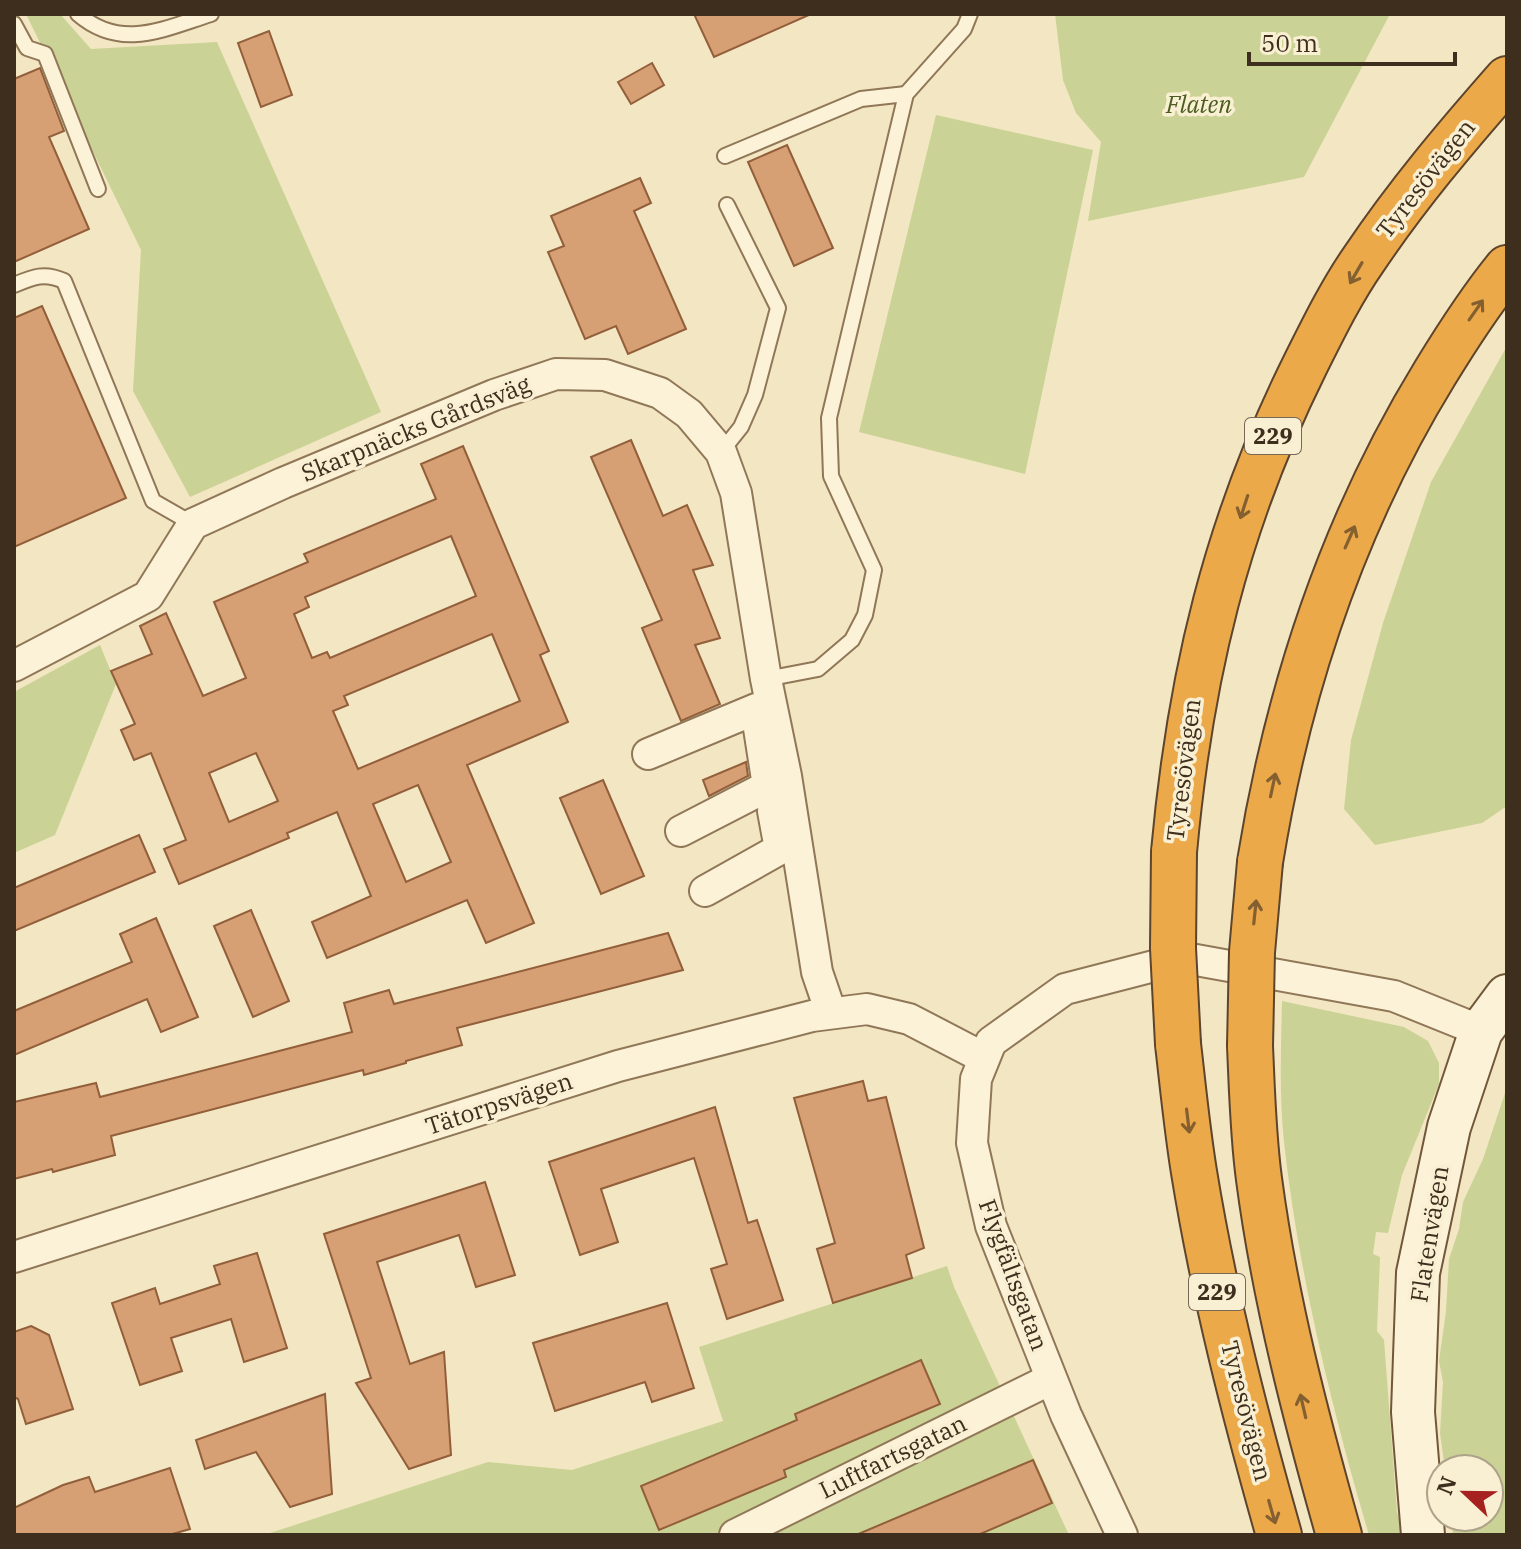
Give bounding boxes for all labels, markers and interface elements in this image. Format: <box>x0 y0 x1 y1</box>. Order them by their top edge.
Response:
scale bar <box>1249 16 1455 66</box>
text: 50 m <box>1261 27 1318 59</box>
park label: Flaten <box>1165 88 1232 120</box>
street label: Tyresövägen <box>1368 112 1482 245</box>
one-way arrow <box>1348 261 1364 284</box>
one-way arrow <box>1468 300 1484 322</box>
street label: Skarpnäcks Gårdsväg <box>296 367 535 489</box>
road number: 229 <box>1245 418 1301 454</box>
one-way arrow <box>1236 494 1251 519</box>
one-way arrow <box>1343 525 1358 549</box>
street label: Tyresövägen <box>1158 697 1208 843</box>
one-way arrow <box>1266 773 1281 798</box>
one-way arrow <box>1248 899 1263 926</box>
street label: Tätorpsvägen <box>421 1064 576 1142</box>
one-way arrow <box>1180 1108 1195 1134</box>
street label: Flatenvägen <box>1402 1163 1456 1305</box>
street label: Flygfältsgatan <box>972 1195 1056 1355</box>
road number: 229 <box>1189 1274 1245 1310</box>
street label: Tyresövägen <box>1214 1337 1280 1484</box>
one-way arrow <box>1295 1394 1310 1419</box>
street label: Luftfartsgatan <box>813 1407 972 1506</box>
north arrow <box>1425 1453 1505 1533</box>
text: N <box>1429 1472 1463 1499</box>
one-way arrow <box>1266 1498 1281 1524</box>

